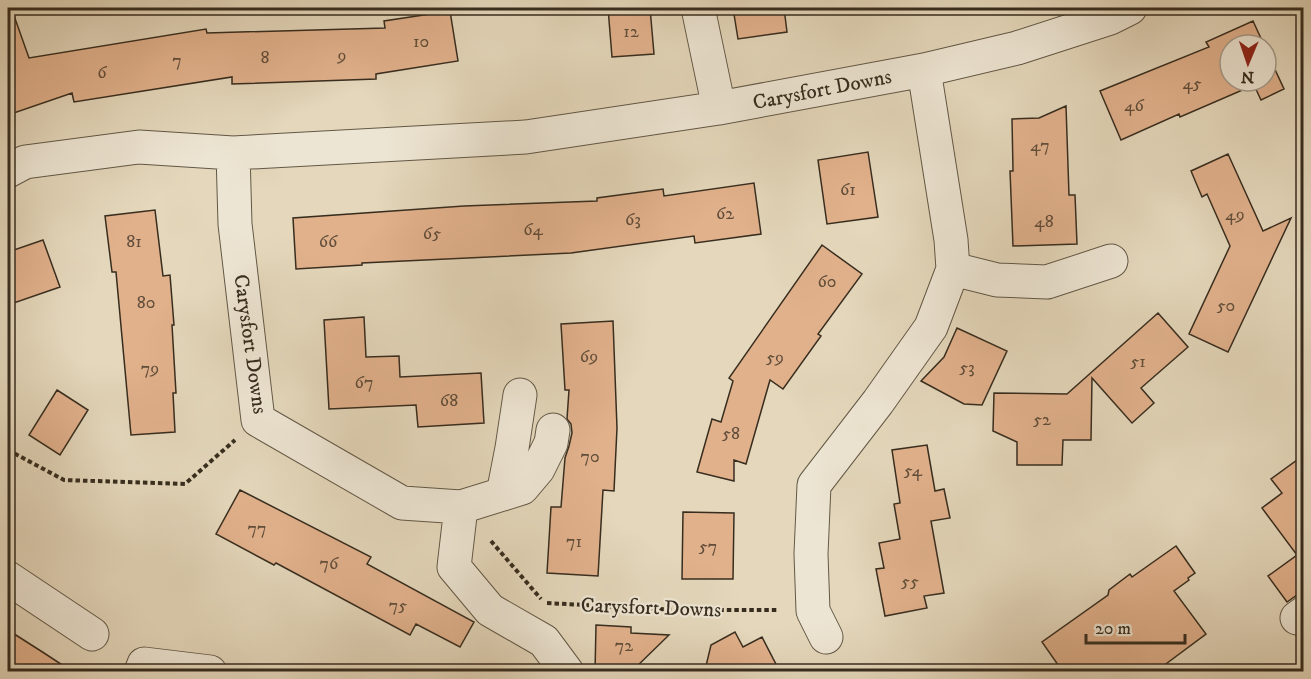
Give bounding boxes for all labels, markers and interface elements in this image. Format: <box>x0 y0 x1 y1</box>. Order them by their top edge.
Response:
house number: 12 <box>623 21 639 43</box>
house number: 10 <box>413 31 429 53</box>
north arrow <box>1218 33 1278 93</box>
house number: 9 <box>337 45 346 67</box>
house number: 8 <box>260 47 270 69</box>
house number: 7 <box>172 50 182 72</box>
house number: 6 <box>97 62 107 84</box>
street label: Carysfort Downs <box>751 64 894 116</box>
text: N <box>1241 67 1254 87</box>
house number: 45 <box>1182 73 1202 95</box>
house number: 46 <box>1124 95 1144 117</box>
house number: 47 <box>1030 135 1050 157</box>
house number: 61 <box>840 179 856 201</box>
house number: 62 <box>716 203 734 225</box>
house number: 49 <box>1225 204 1245 226</box>
house number: 63 <box>625 209 641 231</box>
house number: 48 <box>1034 211 1054 233</box>
house number: 64 <box>523 219 544 241</box>
house number: 65 <box>423 223 441 245</box>
house number: 81 <box>126 231 142 253</box>
house number: 66 <box>319 231 338 253</box>
house number: 60 <box>817 271 837 293</box>
street label: Carysfort Downs <box>227 273 273 416</box>
house number: 80 <box>137 292 155 314</box>
house number: 50 <box>1217 295 1235 317</box>
house number: 69 <box>580 346 598 368</box>
house number: 59 <box>766 347 784 369</box>
house number: 51 <box>1130 351 1146 373</box>
house number: 53 <box>959 357 975 379</box>
house number: 79 <box>141 358 159 380</box>
house number: 67 <box>355 372 373 394</box>
house number: 68 <box>440 390 458 412</box>
house number: 52 <box>1033 409 1051 431</box>
house number: 58 <box>722 423 740 445</box>
house number: 70 <box>580 446 600 468</box>
house number: 54 <box>904 460 923 482</box>
house number: 77 <box>248 518 266 540</box>
house number: 71 <box>566 531 582 553</box>
house number: 57 <box>699 536 717 558</box>
house number: 76 <box>320 553 339 575</box>
house number: 55 <box>901 571 919 593</box>
street label: Carysfort Downs <box>580 593 722 623</box>
house number: 75 <box>389 595 407 617</box>
scale bar <box>1086 607 1185 645</box>
text: 20 m <box>1095 618 1131 640</box>
house number: 72 <box>615 635 633 657</box>

